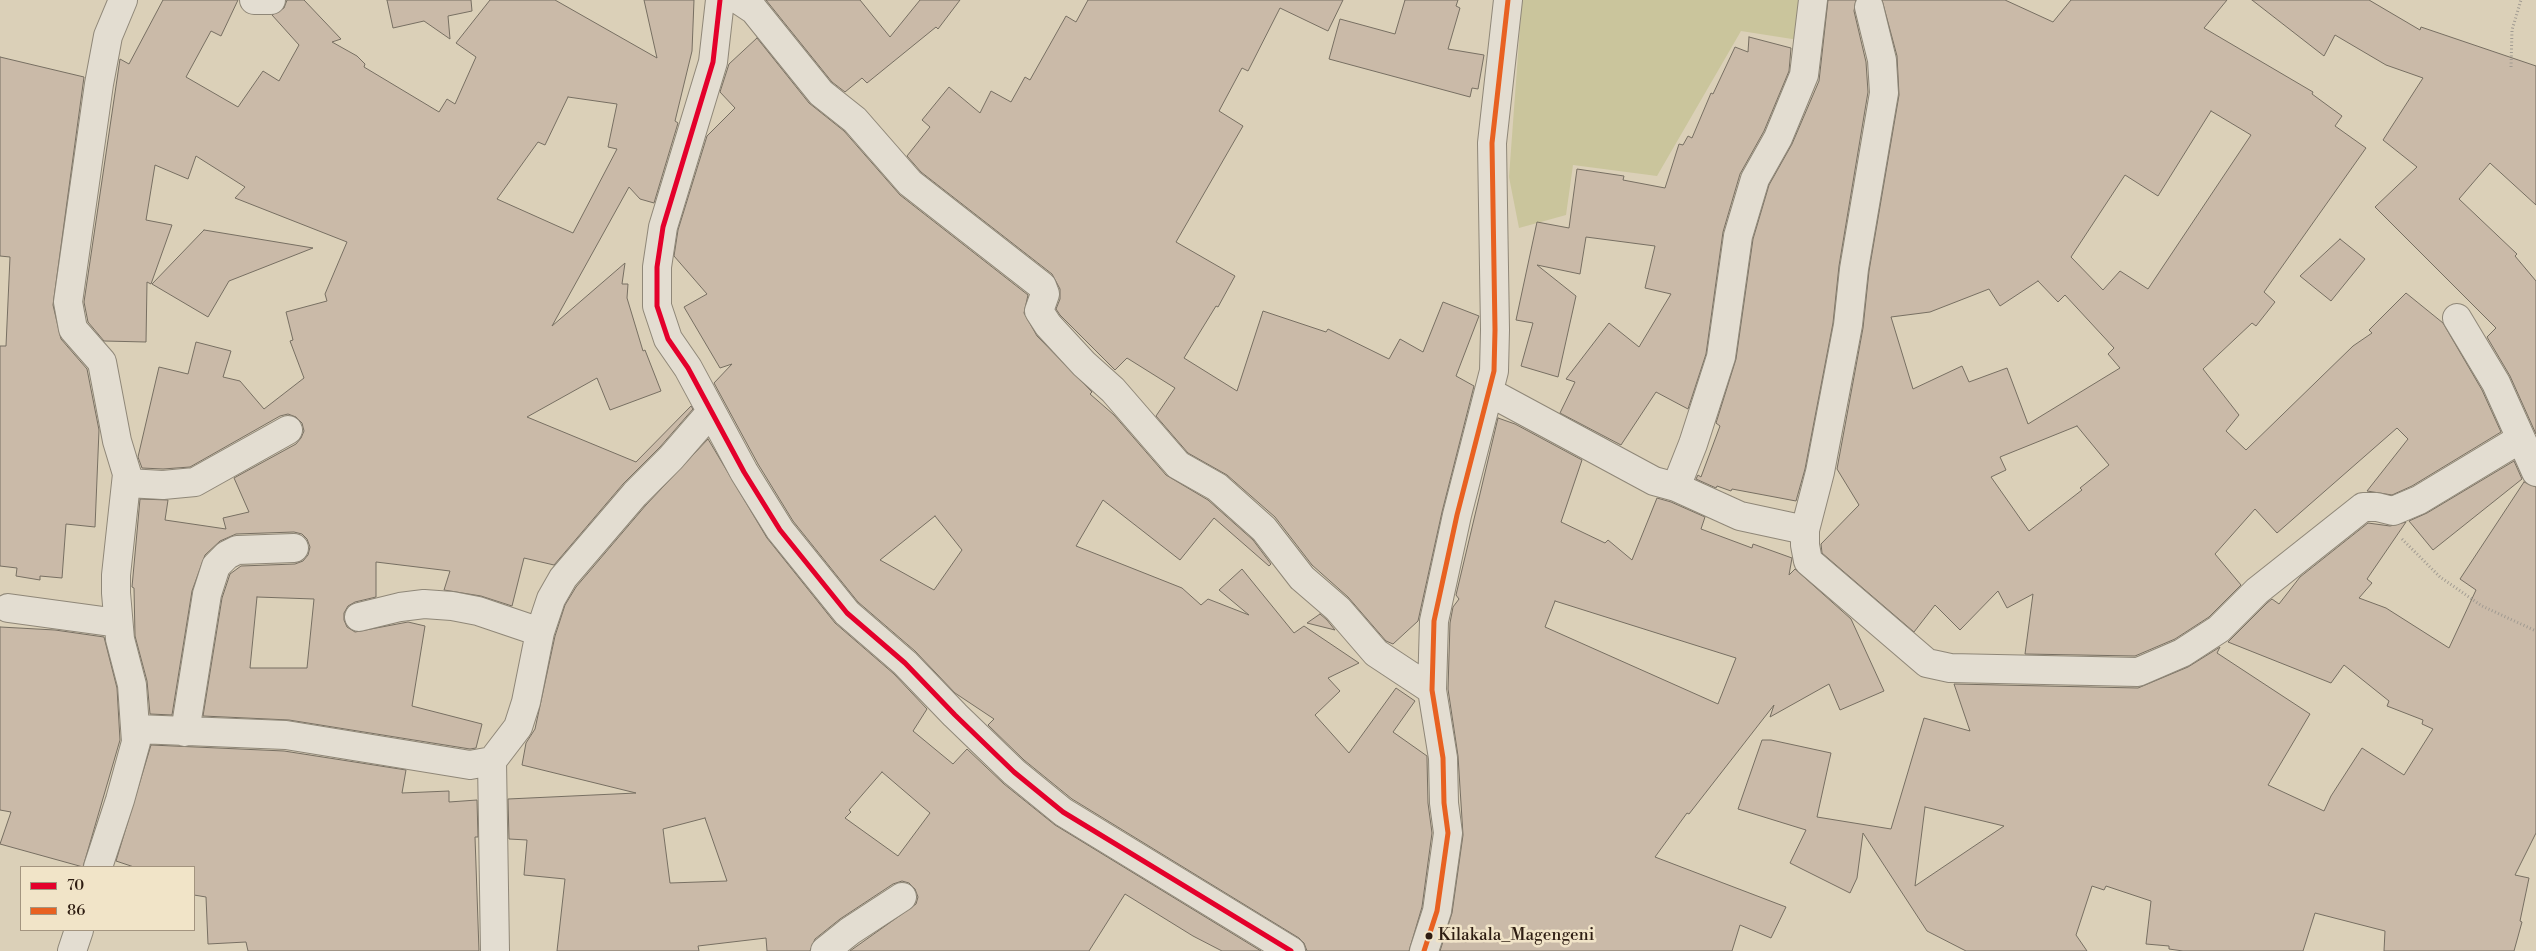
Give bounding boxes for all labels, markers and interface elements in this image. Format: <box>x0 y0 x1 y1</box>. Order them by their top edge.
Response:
legend <box>20 866 195 931</box>
text: 70 <box>67 876 84 895</box>
text: 86 <box>67 901 85 920</box>
place label: Kilakala_Magengeni <box>1438 926 1594 946</box>
marker: Kilakala_Magengeni <box>1424 931 1434 941</box>

